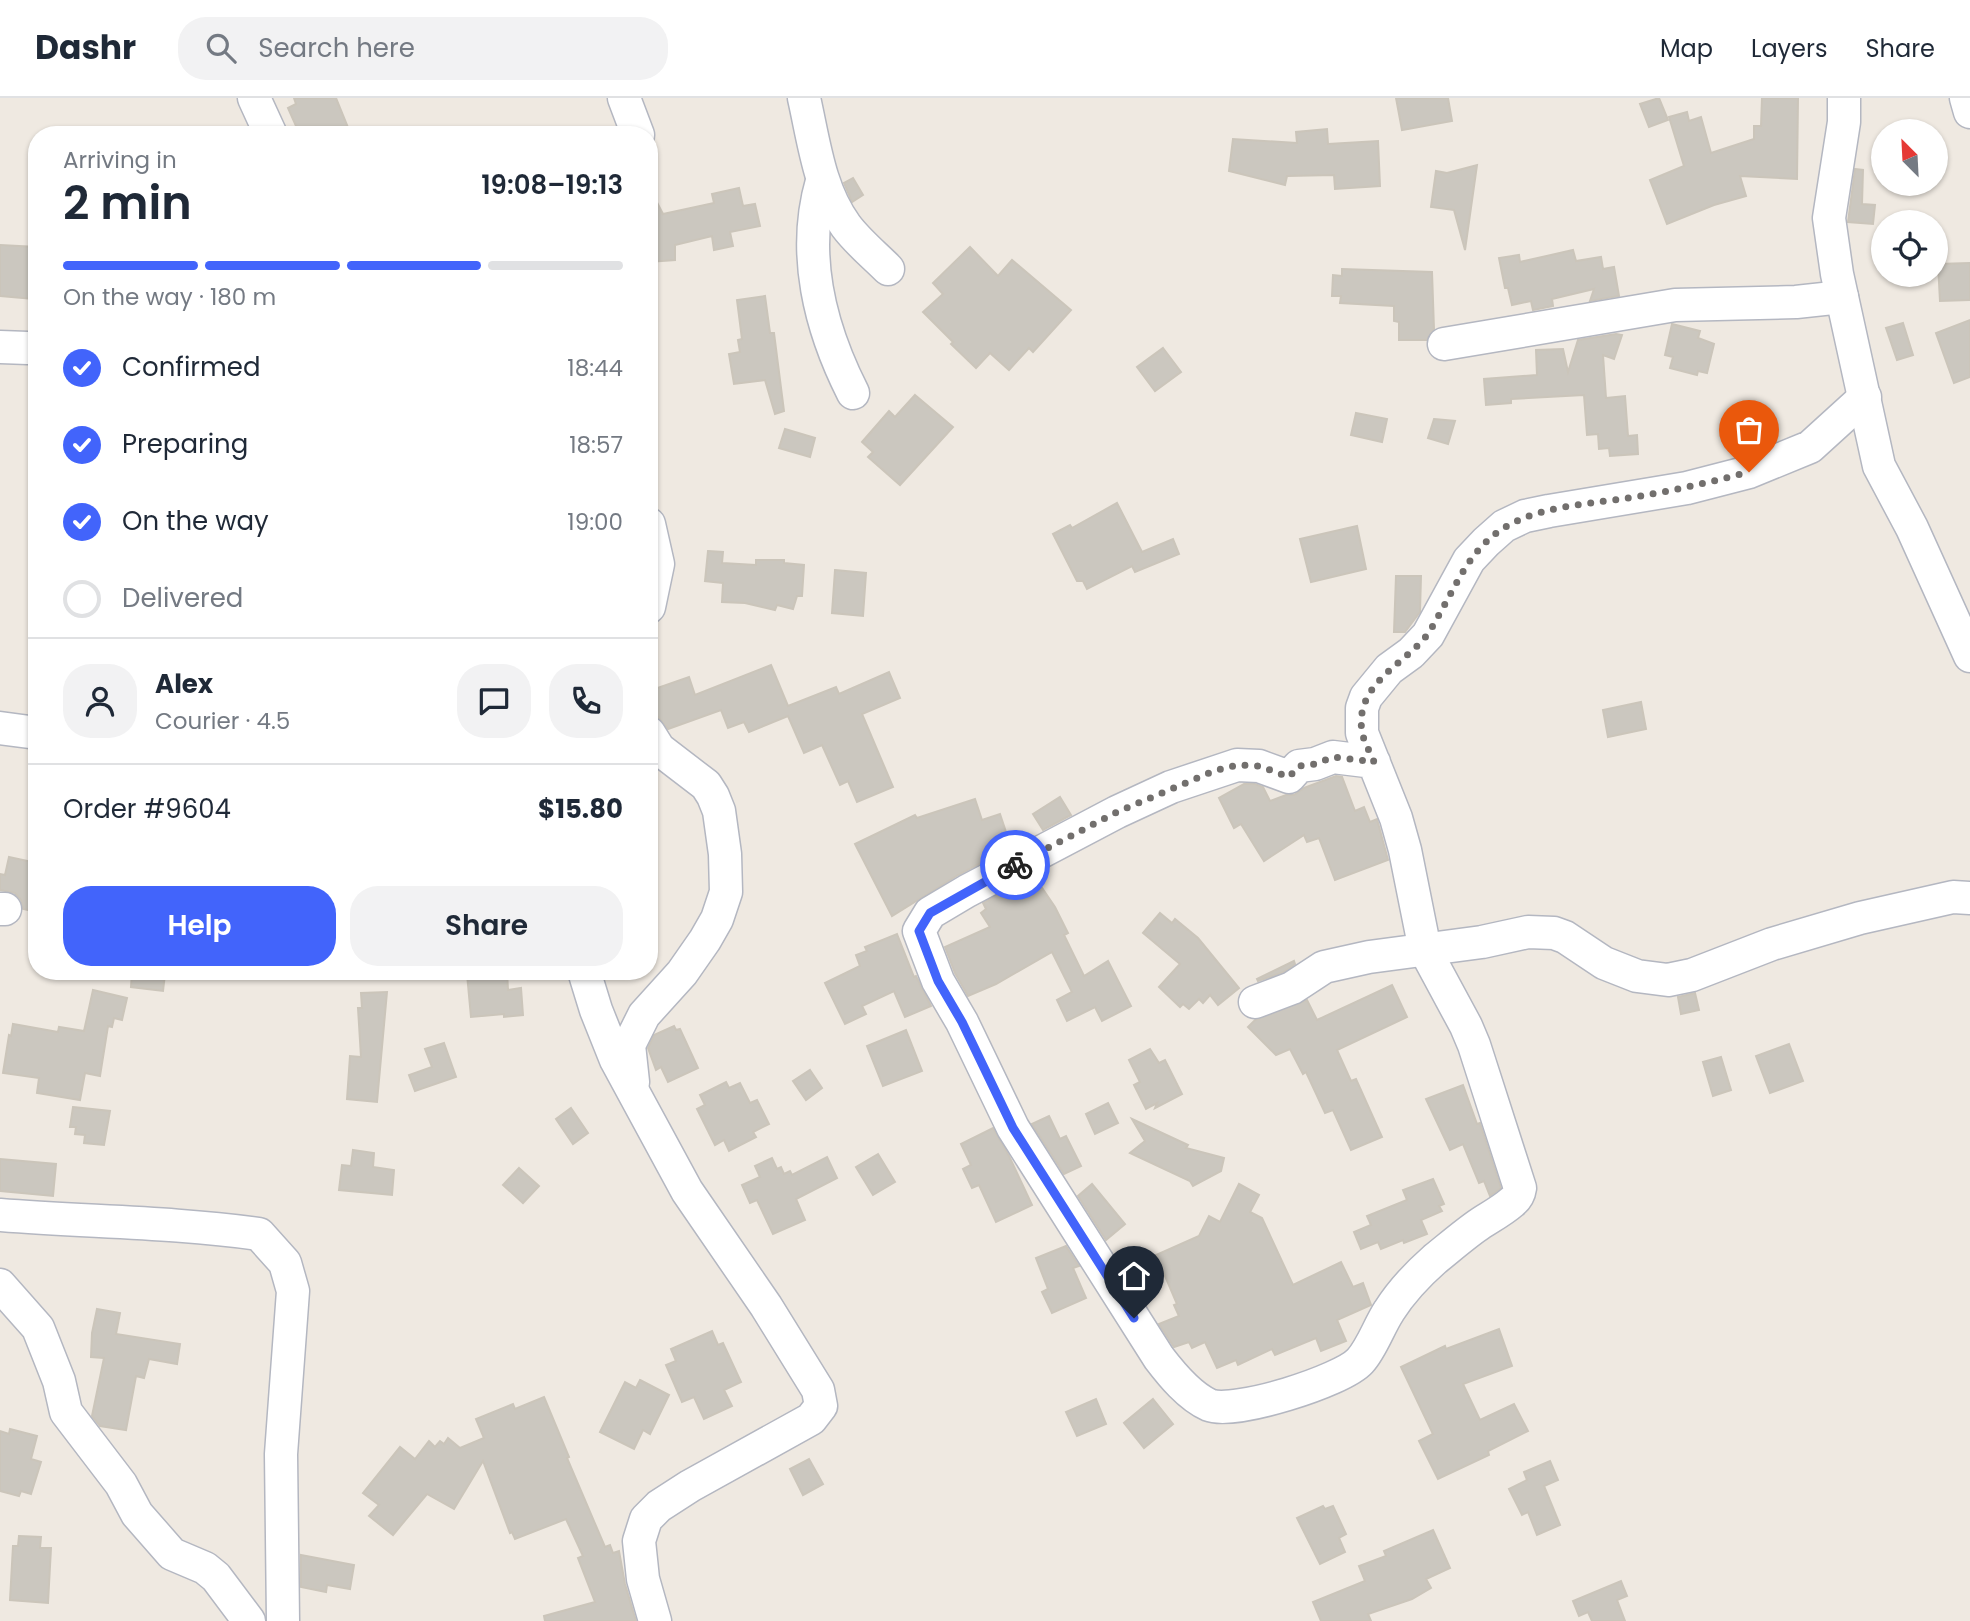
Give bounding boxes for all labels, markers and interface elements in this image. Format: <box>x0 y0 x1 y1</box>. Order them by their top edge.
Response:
search box <box>178 17 668 80</box>
text: Dashr <box>35 24 136 71</box>
icon: search <box>202 29 240 67</box>
text: Search here <box>258 30 415 66</box>
text: Map <box>1660 32 1713 65</box>
text: Layers <box>1751 32 1827 65</box>
text: Share <box>1865 32 1935 65</box>
north arrow <box>1871 119 1948 196</box>
map controls <box>1871 119 1948 287</box>
text: Arriving in <box>63 144 177 176</box>
text: 19:08–19:13 <box>481 167 623 203</box>
text: 2 min <box>63 171 192 235</box>
button: locate <box>1871 210 1948 287</box>
text: On the way · 180 m <box>63 281 276 313</box>
icon: check <box>63 349 101 387</box>
text: Confirmed <box>122 349 260 385</box>
text: 18:44 <box>567 352 623 384</box>
pin <box>1719 400 1779 472</box>
icon: bag <box>1730 411 1768 449</box>
icon: check <box>63 426 101 464</box>
text: Preparing <box>122 426 248 462</box>
text: 18:57 <box>569 429 623 461</box>
icon: check <box>63 503 101 541</box>
text: On the way <box>122 503 269 539</box>
text: 19:00 <box>567 506 623 538</box>
text: Delivered <box>122 580 243 616</box>
button: person <box>63 664 137 738</box>
button: chat <box>457 664 531 738</box>
button: phone <box>549 664 623 738</box>
text: Alex <box>155 666 213 702</box>
text: Courier · 4.5 <box>155 705 290 737</box>
text: Order #9604 <box>63 791 231 827</box>
text: $15.80 <box>538 791 623 827</box>
courier <box>980 830 1050 900</box>
icon: bike <box>996 846 1034 884</box>
button: Help <box>63 886 336 966</box>
button: Share <box>350 886 623 966</box>
pin <box>1104 1246 1164 1318</box>
icon: home <box>1115 1257 1153 1295</box>

